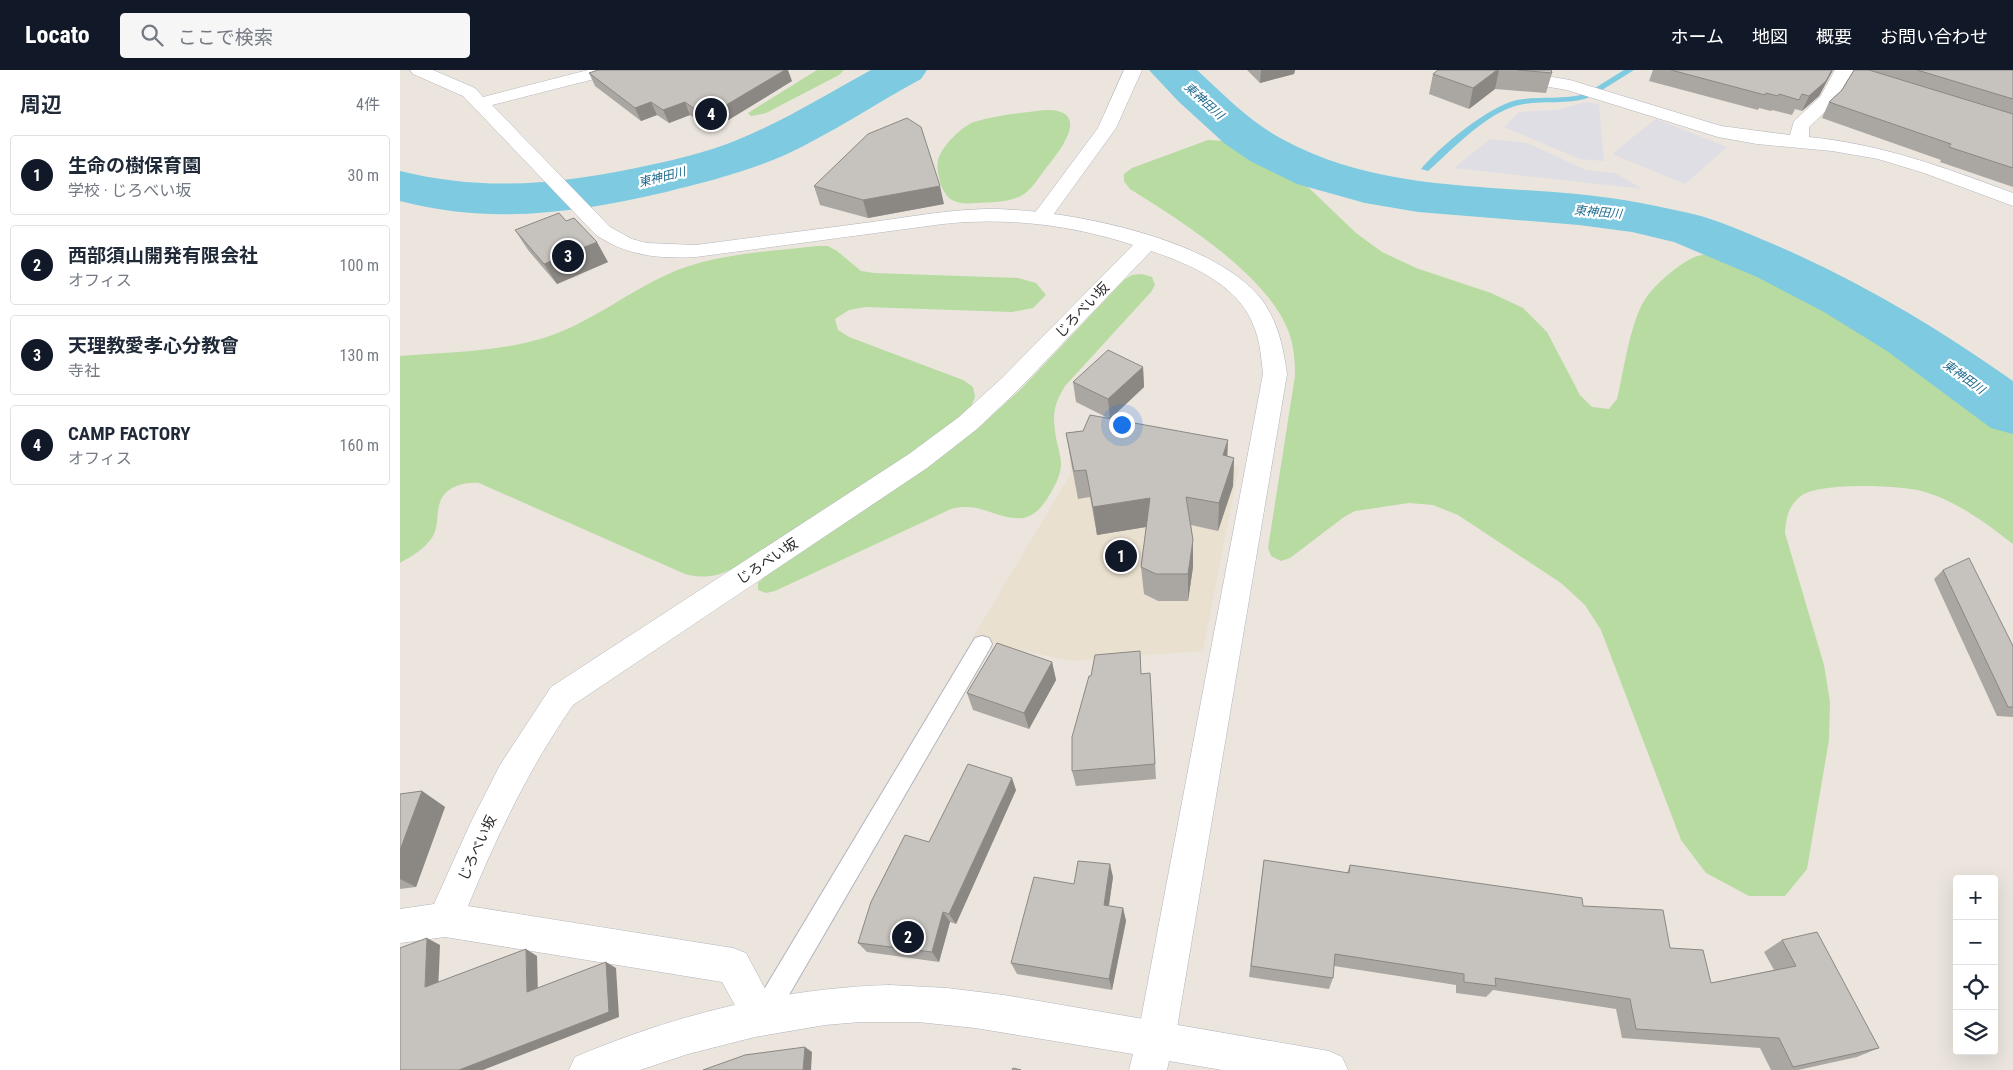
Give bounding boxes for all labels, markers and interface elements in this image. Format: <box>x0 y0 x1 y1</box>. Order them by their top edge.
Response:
search box <box>120 13 470 58</box>
text: Locato <box>25 21 90 49</box>
icon: search <box>138 21 166 49</box>
text: ここで検索 <box>178 26 273 49</box>
text: ホーム <box>1671 26 1724 47</box>
text: 地図 <box>1752 26 1788 47</box>
text: 概要 <box>1816 26 1852 47</box>
text: お問い合わせ <box>1880 26 1988 47</box>
water label: 東神田川 <box>1181 80 1228 124</box>
text: 周辺 <box>20 93 62 117</box>
text: 4件 <box>356 95 380 114</box>
pin: 4 <box>695 95 727 133</box>
text: 生命の樹保育園 <box>68 154 201 177</box>
water label: 東神田川 <box>637 164 689 190</box>
text: 1 <box>33 166 41 185</box>
text: 30 m <box>347 166 379 185</box>
text: 学校 · じろべい坂 <box>68 181 191 200</box>
water label: 東神田川 <box>1573 203 1625 221</box>
pin: 3 <box>552 237 584 275</box>
text: 西部須山開発有限会社 <box>68 244 258 267</box>
text: 2 <box>33 256 41 275</box>
text: 100 m <box>340 256 379 275</box>
text: オフィス <box>68 271 132 290</box>
street label: じろべい坂 <box>1052 279 1112 341</box>
text: 天理教愛孝心分教會 <box>68 334 239 357</box>
text: 3 <box>33 346 41 365</box>
text: 130 m <box>340 346 379 365</box>
water label: 東神田川 <box>1940 357 1989 398</box>
text: 寺社 <box>68 361 100 380</box>
your location <box>1109 412 1135 438</box>
text: CAMP FACTORY <box>68 422 191 445</box>
text: 4 <box>33 436 41 455</box>
text: 160 m <box>340 436 379 455</box>
text: オフィス <box>68 449 132 468</box>
street label: じろべい坂 <box>734 535 800 587</box>
pin: 1 <box>1105 537 1137 575</box>
street label: じろべい坂 <box>455 813 499 883</box>
map controls <box>1953 875 1998 1055</box>
button: + <box>1953 875 1998 920</box>
pin: 2 <box>892 918 924 956</box>
button: − <box>1953 920 1998 965</box>
button: locate <box>1953 965 1998 1010</box>
button: layers <box>1953 1010 1998 1055</box>

